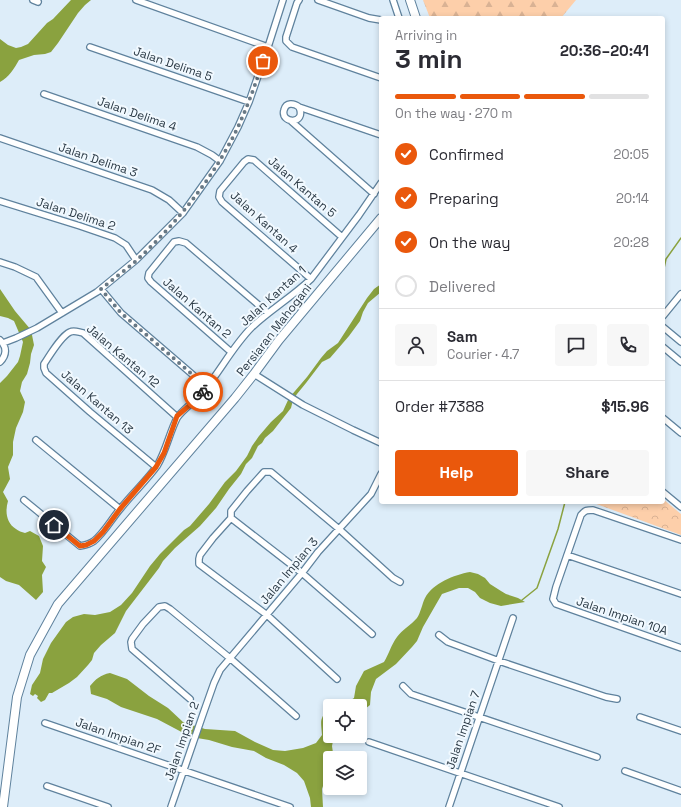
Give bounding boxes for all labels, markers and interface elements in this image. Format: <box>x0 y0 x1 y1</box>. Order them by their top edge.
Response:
text: Arriving in <box>395 27 457 44</box>
text: 20:36–20:41 <box>560 41 649 60</box>
text: 3 min <box>395 42 463 76</box>
street label: Jalan Delima 5 <box>131 43 215 85</box>
pin <box>246 44 280 78</box>
icon: bag <box>252 50 274 72</box>
street label: Jalan Delima 4 <box>95 93 179 135</box>
text: On the way · 270 m <box>395 105 513 122</box>
street label: Jalan Delima 3 <box>56 139 140 181</box>
icon: check <box>395 143 417 165</box>
text: Confirmed <box>429 145 504 164</box>
text: 20:05 <box>613 146 649 163</box>
street label: Jalan Kantan 5 <box>265 153 339 221</box>
street label: Jalan Kantan 4 <box>227 187 302 257</box>
icon: check <box>395 187 417 209</box>
text: Preparing <box>429 189 499 208</box>
text: 20:14 <box>616 190 649 207</box>
street label: Jalan Delima 2 <box>34 194 118 234</box>
icon: check <box>395 231 417 253</box>
text: On the way <box>429 233 510 252</box>
text: 20:28 <box>614 234 649 251</box>
street label: Jalan Kantan 1 <box>237 262 309 330</box>
street label: Jalan Kantan 2 <box>159 274 235 342</box>
text: Delivered <box>429 277 496 296</box>
street label: Persiaran Mahogani <box>233 280 315 380</box>
street label: Jalan Kantan 12 <box>83 321 163 391</box>
button: person <box>395 324 437 366</box>
button: chat <box>555 324 597 366</box>
button: phone <box>607 324 649 366</box>
text: Sam <box>447 327 478 346</box>
text: Courier · 4.7 <box>447 346 519 363</box>
street label: Jalan Kantan 13 <box>58 366 136 438</box>
courier <box>183 372 223 412</box>
icon: bike <box>192 381 214 403</box>
text: Order #7388 <box>395 397 484 416</box>
text: $15.96 <box>601 397 649 416</box>
button: Help <box>395 450 518 496</box>
button: Share <box>526 450 649 496</box>
pin <box>37 508 71 542</box>
icon: home <box>43 514 65 536</box>
street label: Jalan Impian 3 <box>256 534 322 608</box>
street label: Jalan Impian 10A <box>574 593 670 639</box>
street label: Jalan Impian 7 <box>442 688 484 771</box>
street label: Jalan Impian 2 <box>161 699 203 783</box>
map controls <box>323 699 367 795</box>
button: locate <box>323 699 367 743</box>
street label: Jalan Impian 2F <box>73 714 163 758</box>
button: layers <box>323 751 367 795</box>

